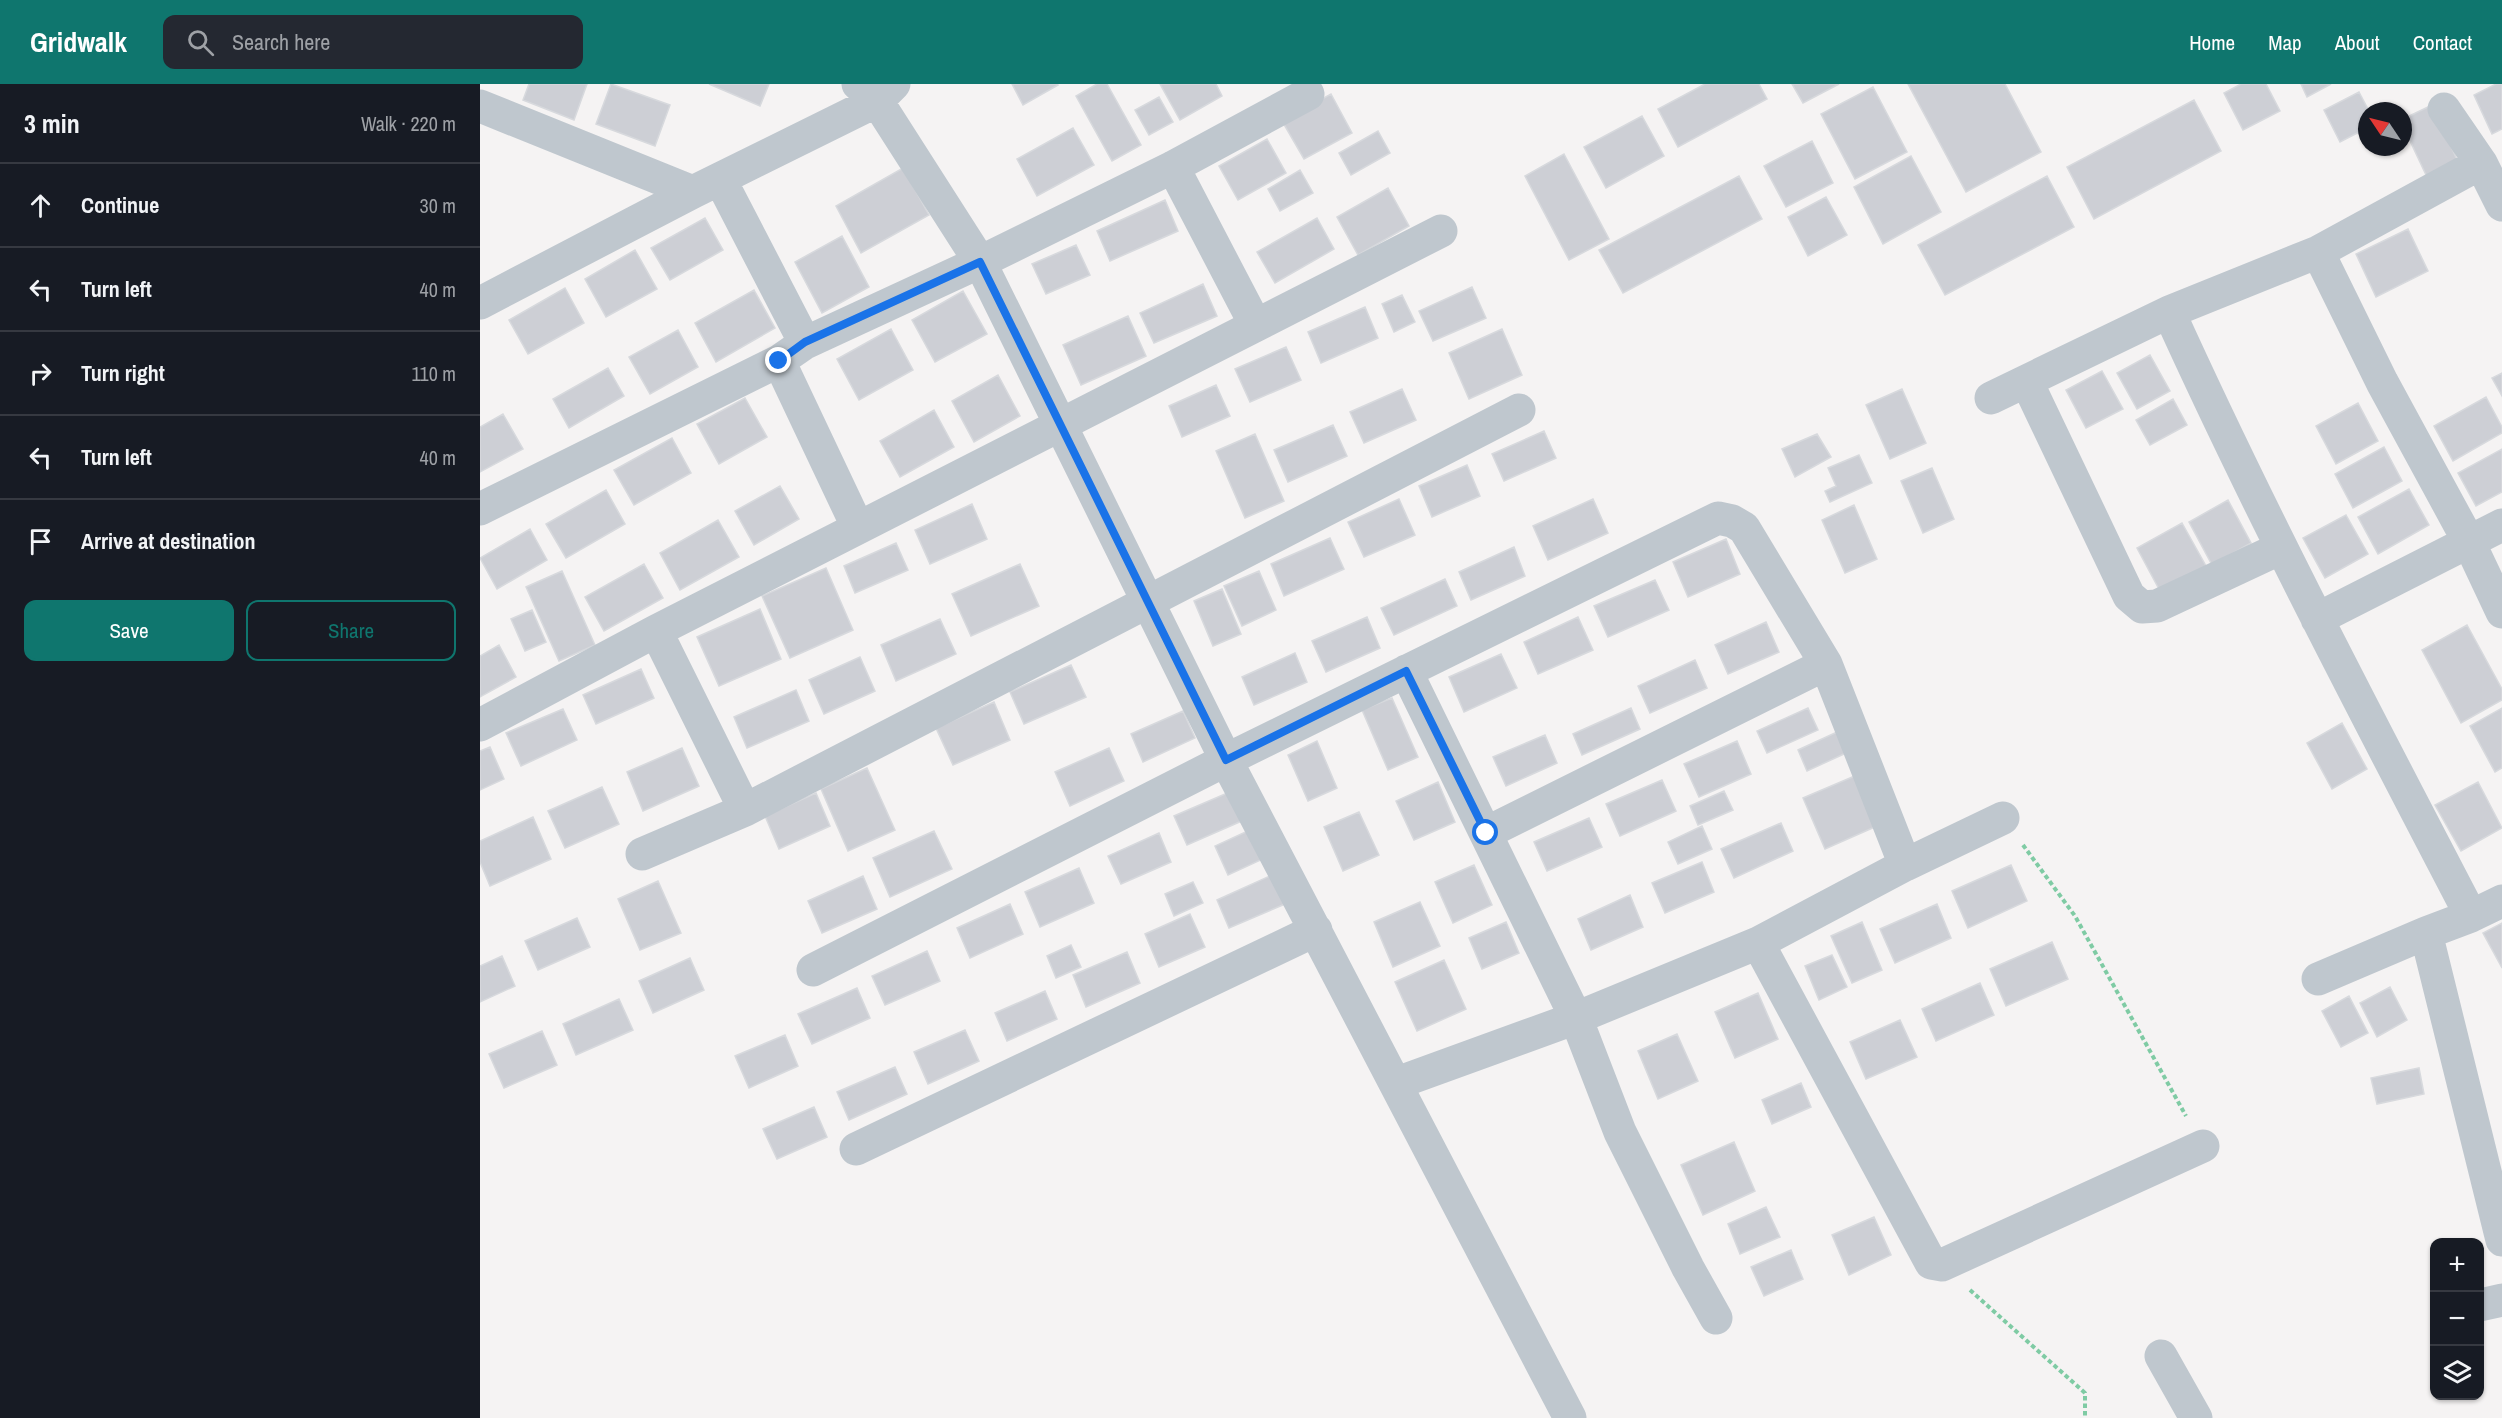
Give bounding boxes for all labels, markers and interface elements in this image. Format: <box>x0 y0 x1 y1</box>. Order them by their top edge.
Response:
search box <box>163 15 583 69</box>
text: Gridwalk <box>30 23 127 61</box>
icon: search <box>184 26 217 59</box>
text: Search here <box>232 27 330 57</box>
text: Home <box>2189 28 2235 57</box>
text: Map <box>2268 28 2302 57</box>
text: About <box>2335 28 2380 57</box>
text: Contact <box>2413 28 2472 57</box>
north arrow <box>2358 102 2412 156</box>
text: 3 min <box>24 106 80 141</box>
text: Walk · 220 m <box>361 110 456 137</box>
icon: ahead <box>24 189 57 222</box>
text: Continue <box>81 190 159 220</box>
text: 30 m <box>420 192 456 219</box>
icon: left <box>24 273 57 306</box>
text: Turn left <box>81 274 152 304</box>
text: 40 m <box>420 276 456 303</box>
route end <box>765 347 791 373</box>
icon: right <box>24 357 57 390</box>
text: Turn right <box>81 358 165 388</box>
text: 110 m <box>412 360 456 387</box>
icon: left <box>24 441 57 474</box>
text: Turn left <box>81 442 152 472</box>
text: 40 m <box>420 444 456 471</box>
icon: arrive <box>24 525 57 558</box>
text: Arrive at destination <box>81 526 255 556</box>
button: Save <box>24 600 234 661</box>
button: Share <box>246 600 456 661</box>
route start <box>1472 819 1498 845</box>
map controls <box>2430 1238 2484 1400</box>
button: + <box>2430 1238 2484 1292</box>
button: − <box>2430 1292 2484 1346</box>
button: layers <box>2430 1346 2484 1400</box>

